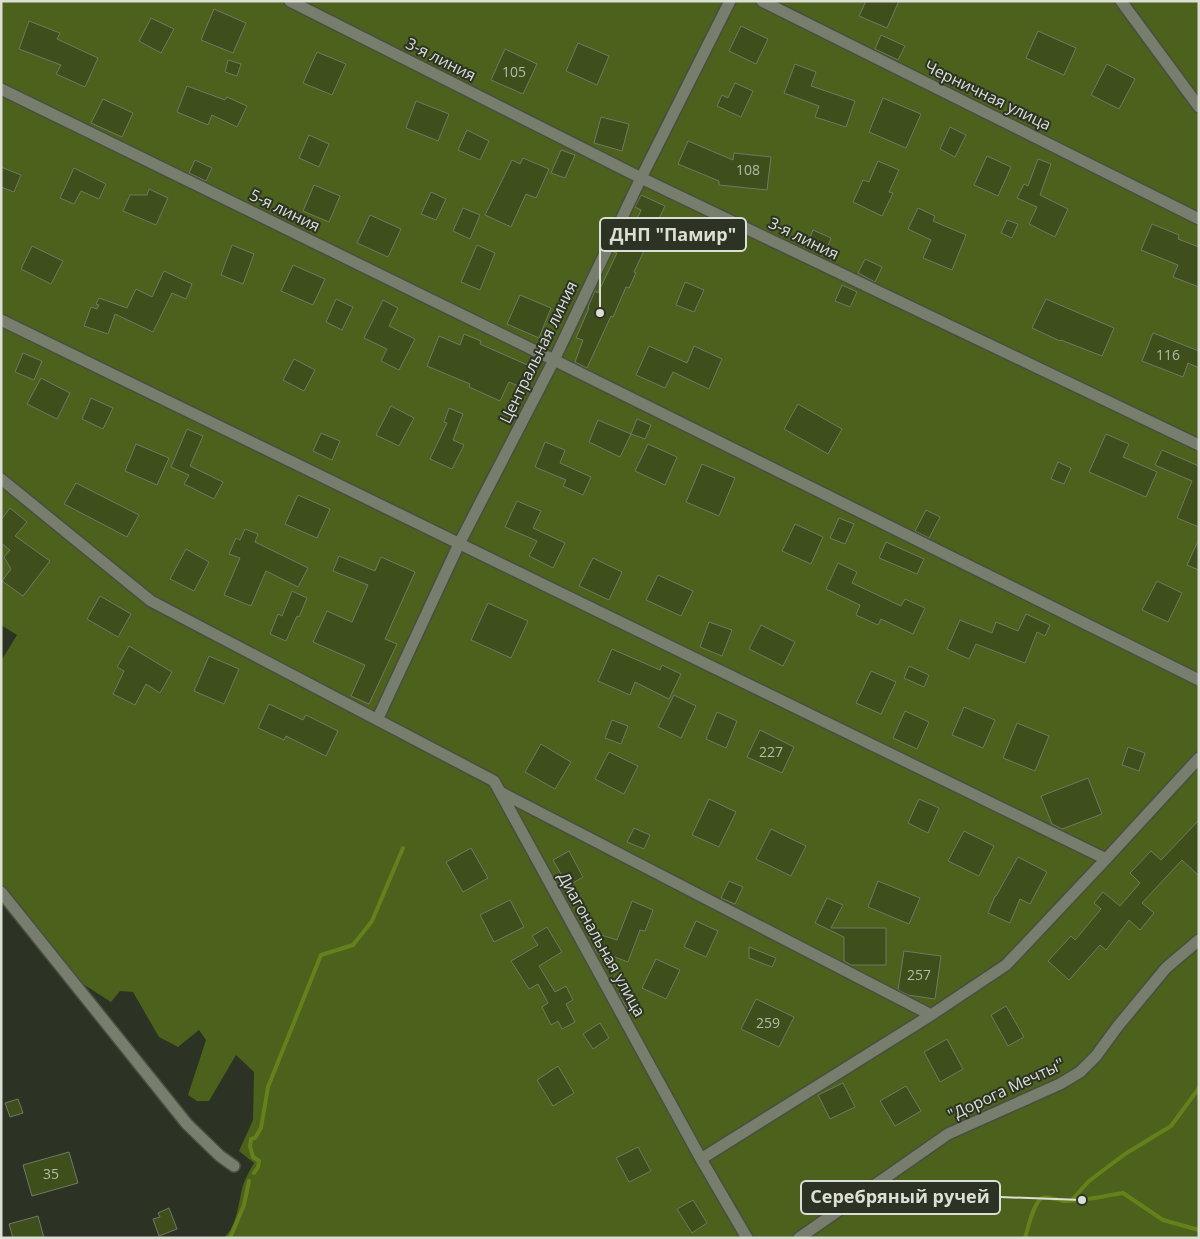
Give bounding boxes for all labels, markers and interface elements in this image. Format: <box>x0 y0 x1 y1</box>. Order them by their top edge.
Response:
street label: 3-я линия <box>402 32 480 86</box>
street label: Черничная улица <box>921 55 1055 135</box>
house number: 105 <box>502 62 526 81</box>
house number: 108 <box>736 160 760 179</box>
street label: 5-я линия <box>246 183 324 237</box>
street label: 3-я линия <box>765 211 843 265</box>
callout: ДНП "Памир" <box>600 218 746 251</box>
text: ДНП "Памир" <box>610 222 736 246</box>
street label: Центральная линия <box>494 277 582 427</box>
house number: 116 <box>1156 345 1180 364</box>
house number: 227 <box>759 742 783 761</box>
street label: Диагональная улица <box>553 868 651 1020</box>
house number: 257 <box>907 965 931 984</box>
house number: 259 <box>756 1013 780 1032</box>
street label: "Дорога Мечты'' <box>944 1052 1068 1126</box>
house number: 35 <box>43 1164 59 1183</box>
callout: Серебряный ручей <box>801 1181 1000 1214</box>
text: Серебряный ручей <box>810 1184 990 1208</box>

